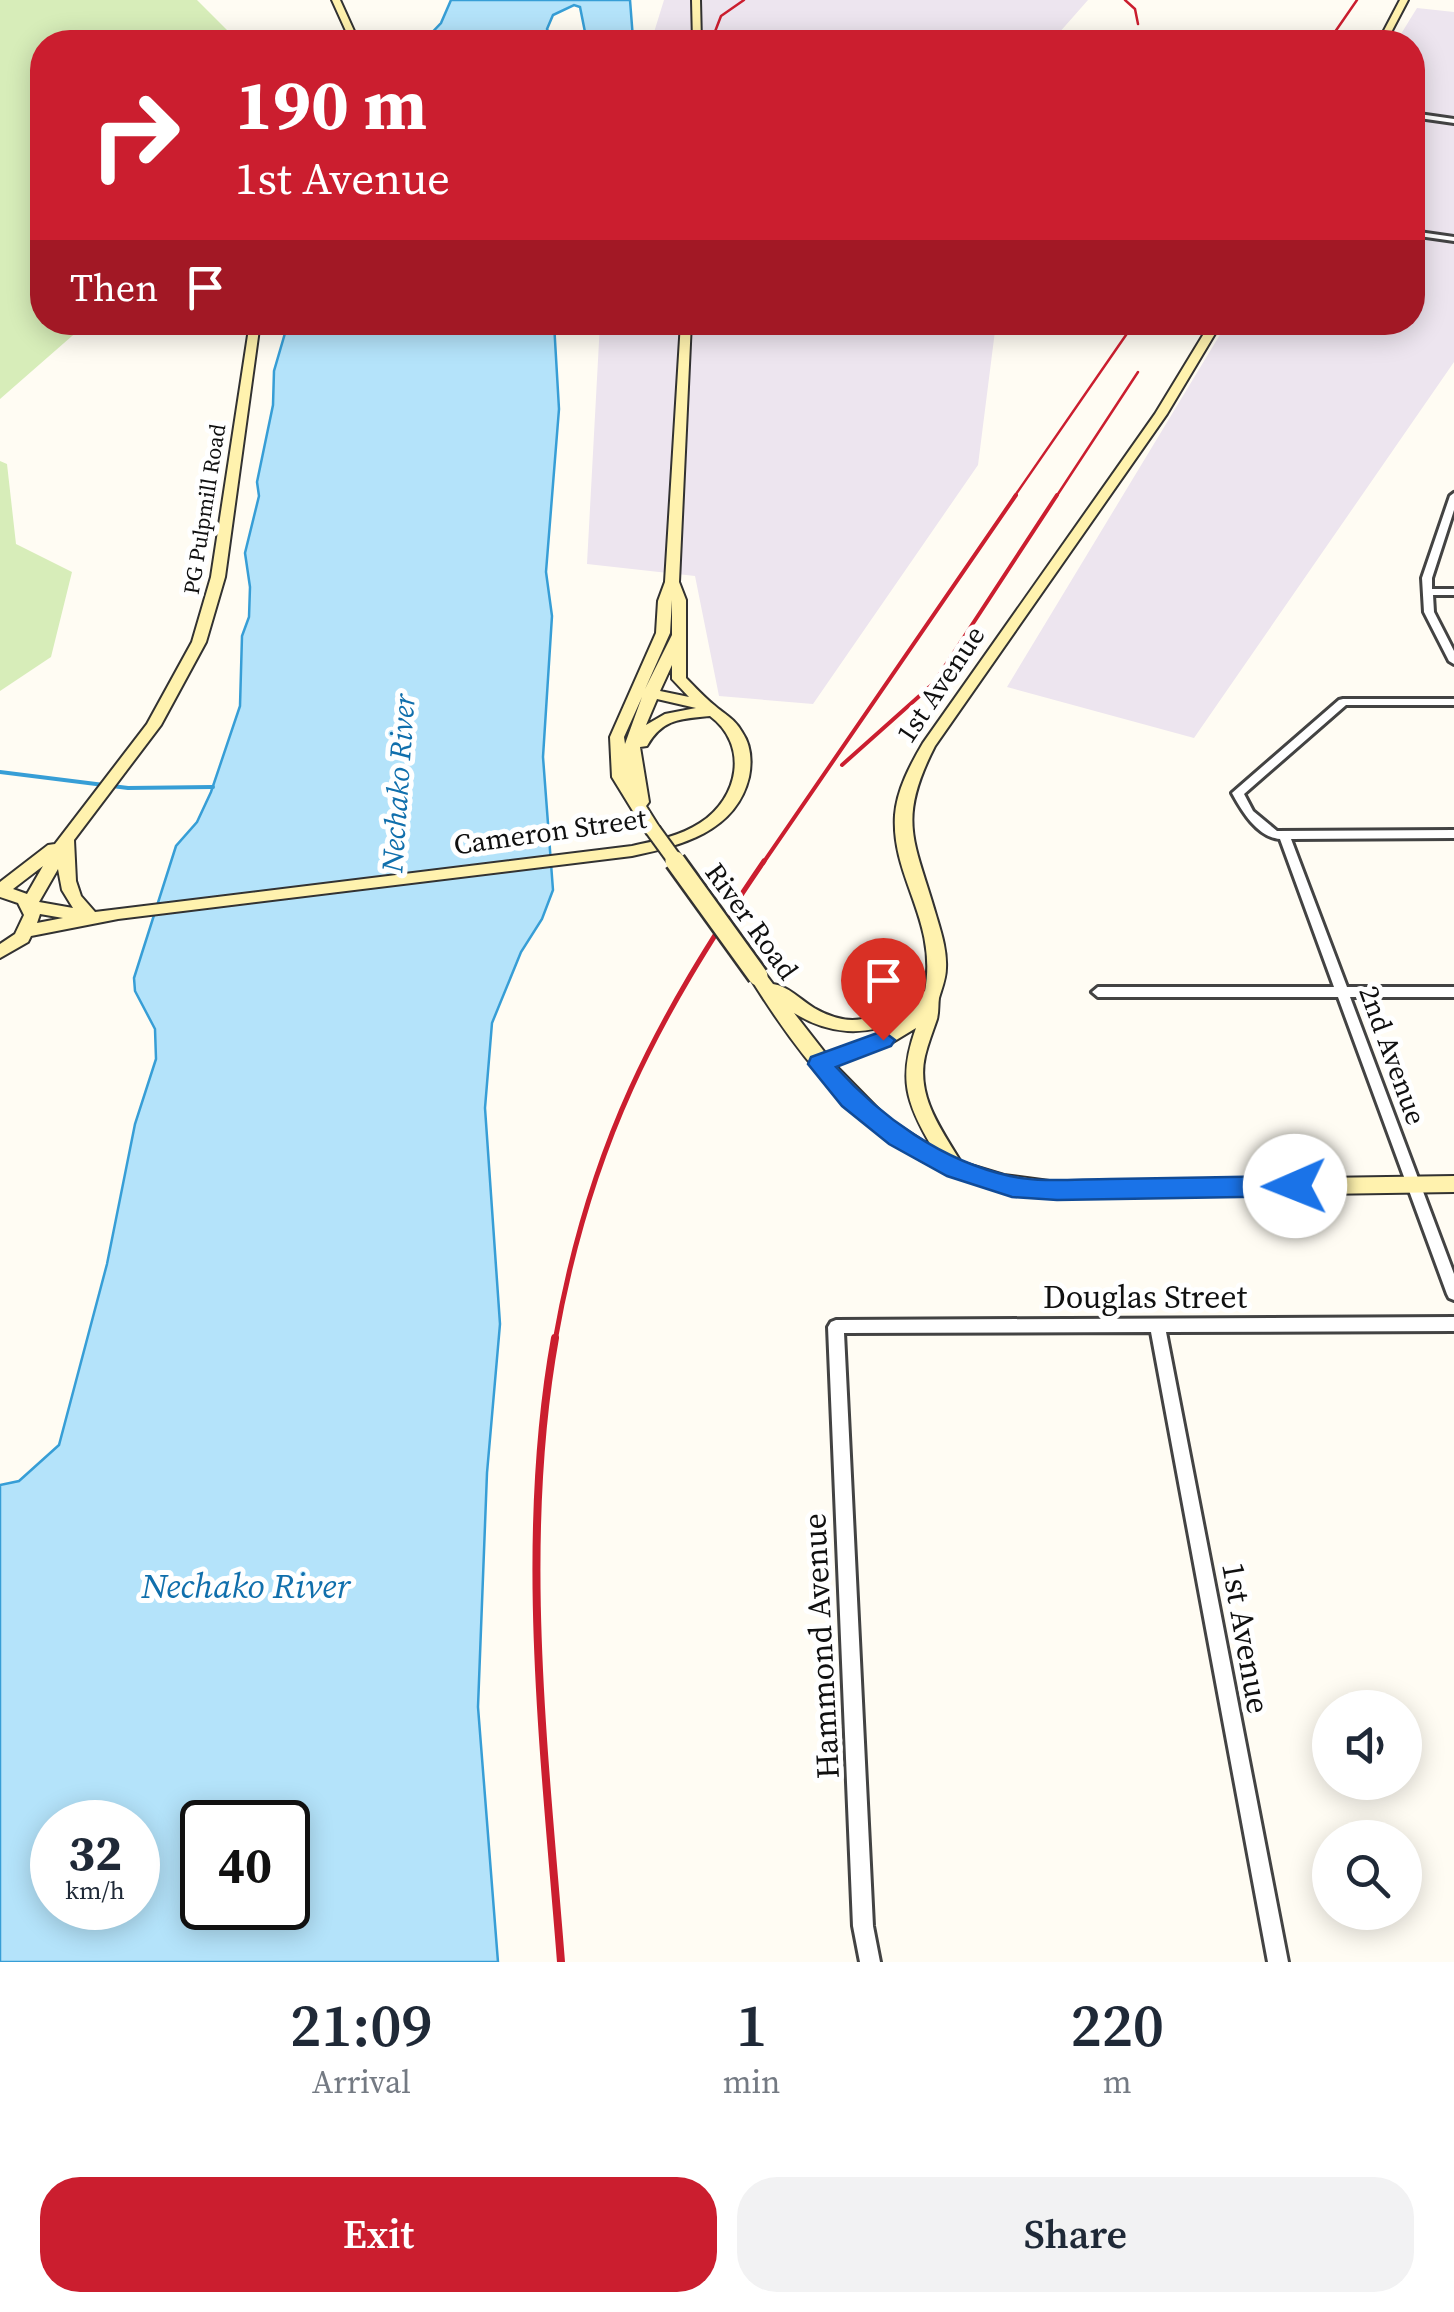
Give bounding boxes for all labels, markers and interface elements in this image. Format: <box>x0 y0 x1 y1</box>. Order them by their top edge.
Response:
text: 190 m <box>235 56 427 152</box>
icon: right <box>70 70 200 200</box>
text: 1st Avenue <box>235 147 450 209</box>
icon: arrive <box>178 260 233 315</box>
text: Then <box>70 262 158 314</box>
street label: PG Pulpmill Road <box>176 421 232 596</box>
street label: 1st Avenue <box>887 618 993 750</box>
water label: Nechako River <box>371 691 425 875</box>
street label: Cameron Street <box>451 799 650 863</box>
street label: River Road <box>697 855 807 987</box>
pin <box>841 938 926 1041</box>
icon: arrive <box>856 953 911 1008</box>
street label: 2nd Avenue <box>1350 980 1436 1130</box>
position arrow <box>1243 1134 1347 1238</box>
street label: Douglas Street <box>1043 1275 1248 1319</box>
street label: Hammond Avenue <box>792 1512 850 1780</box>
street label: 1st Avenue <box>1211 1559 1281 1717</box>
water label: Nechako River <box>141 1562 351 1610</box>
map controls <box>1312 1690 1422 1930</box>
button: sound <box>1312 1690 1422 1800</box>
speed limit sign: 40 <box>180 1800 310 1930</box>
text: 32 <box>68 1818 122 1887</box>
button: search <box>1312 1820 1422 1930</box>
text: km/h <box>65 1873 125 1907</box>
text: 21:09 <box>290 1984 433 2066</box>
text: 1 <box>736 1984 767 2066</box>
text: 220 <box>1070 1984 1164 2066</box>
text: Arrival <box>312 2060 411 2104</box>
text: min <box>723 2060 780 2104</box>
text: m <box>1103 2060 1132 2104</box>
button: Exit <box>40 2177 717 2292</box>
button: Share <box>737 2177 1414 2292</box>

